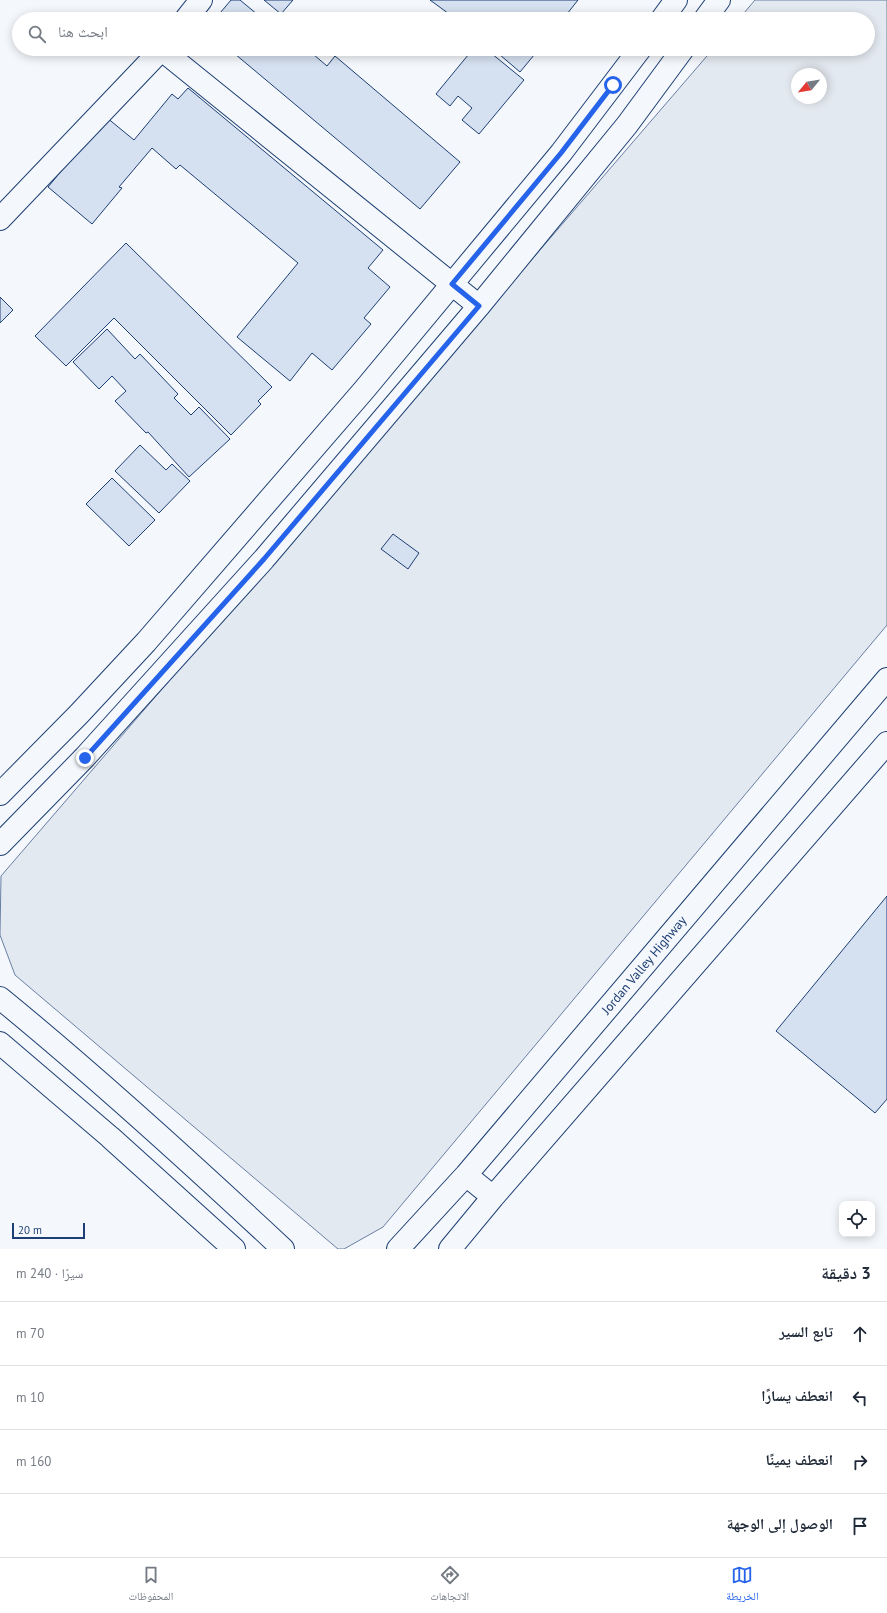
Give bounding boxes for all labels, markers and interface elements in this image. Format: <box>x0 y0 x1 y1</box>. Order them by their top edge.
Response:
search box <box>12 12 875 56</box>
text: ابحث هنا <box>58 22 108 41</box>
icon: search <box>26 23 48 45</box>
north arrow <box>791 68 827 104</box>
route start <box>604 76 622 94</box>
route end <box>76 749 94 767</box>
street label: Jordan Valley Highway <box>597 912 690 1018</box>
map controls <box>839 1201 875 1237</box>
button: locate <box>839 1201 875 1237</box>
scale bar <box>12 1221 85 1240</box>
text: 20 m <box>18 1223 42 1237</box>
text: 3 دقيقة <box>821 1262 871 1284</box>
text: سيرًا · 240 m <box>16 1265 83 1282</box>
text: تابع السير <box>779 1322 833 1341</box>
icon: ahead <box>849 1323 871 1345</box>
text: 70 m <box>16 1325 44 1342</box>
text: انعطف يسارًا <box>761 1386 833 1405</box>
icon: left <box>849 1387 871 1409</box>
text: 10 m <box>16 1389 44 1406</box>
text: انعطف يمينًا <box>766 1450 833 1469</box>
icon: right <box>849 1451 871 1473</box>
text: 160 m <box>16 1453 51 1470</box>
text: الوصول إلى الوجهة <box>727 1514 833 1533</box>
icon: arrive <box>849 1515 871 1537</box>
tab: المحفوظات <box>128 1564 173 1607</box>
tab: الاتجاهات <box>430 1564 469 1607</box>
tab: الخريطة <box>726 1564 759 1607</box>

